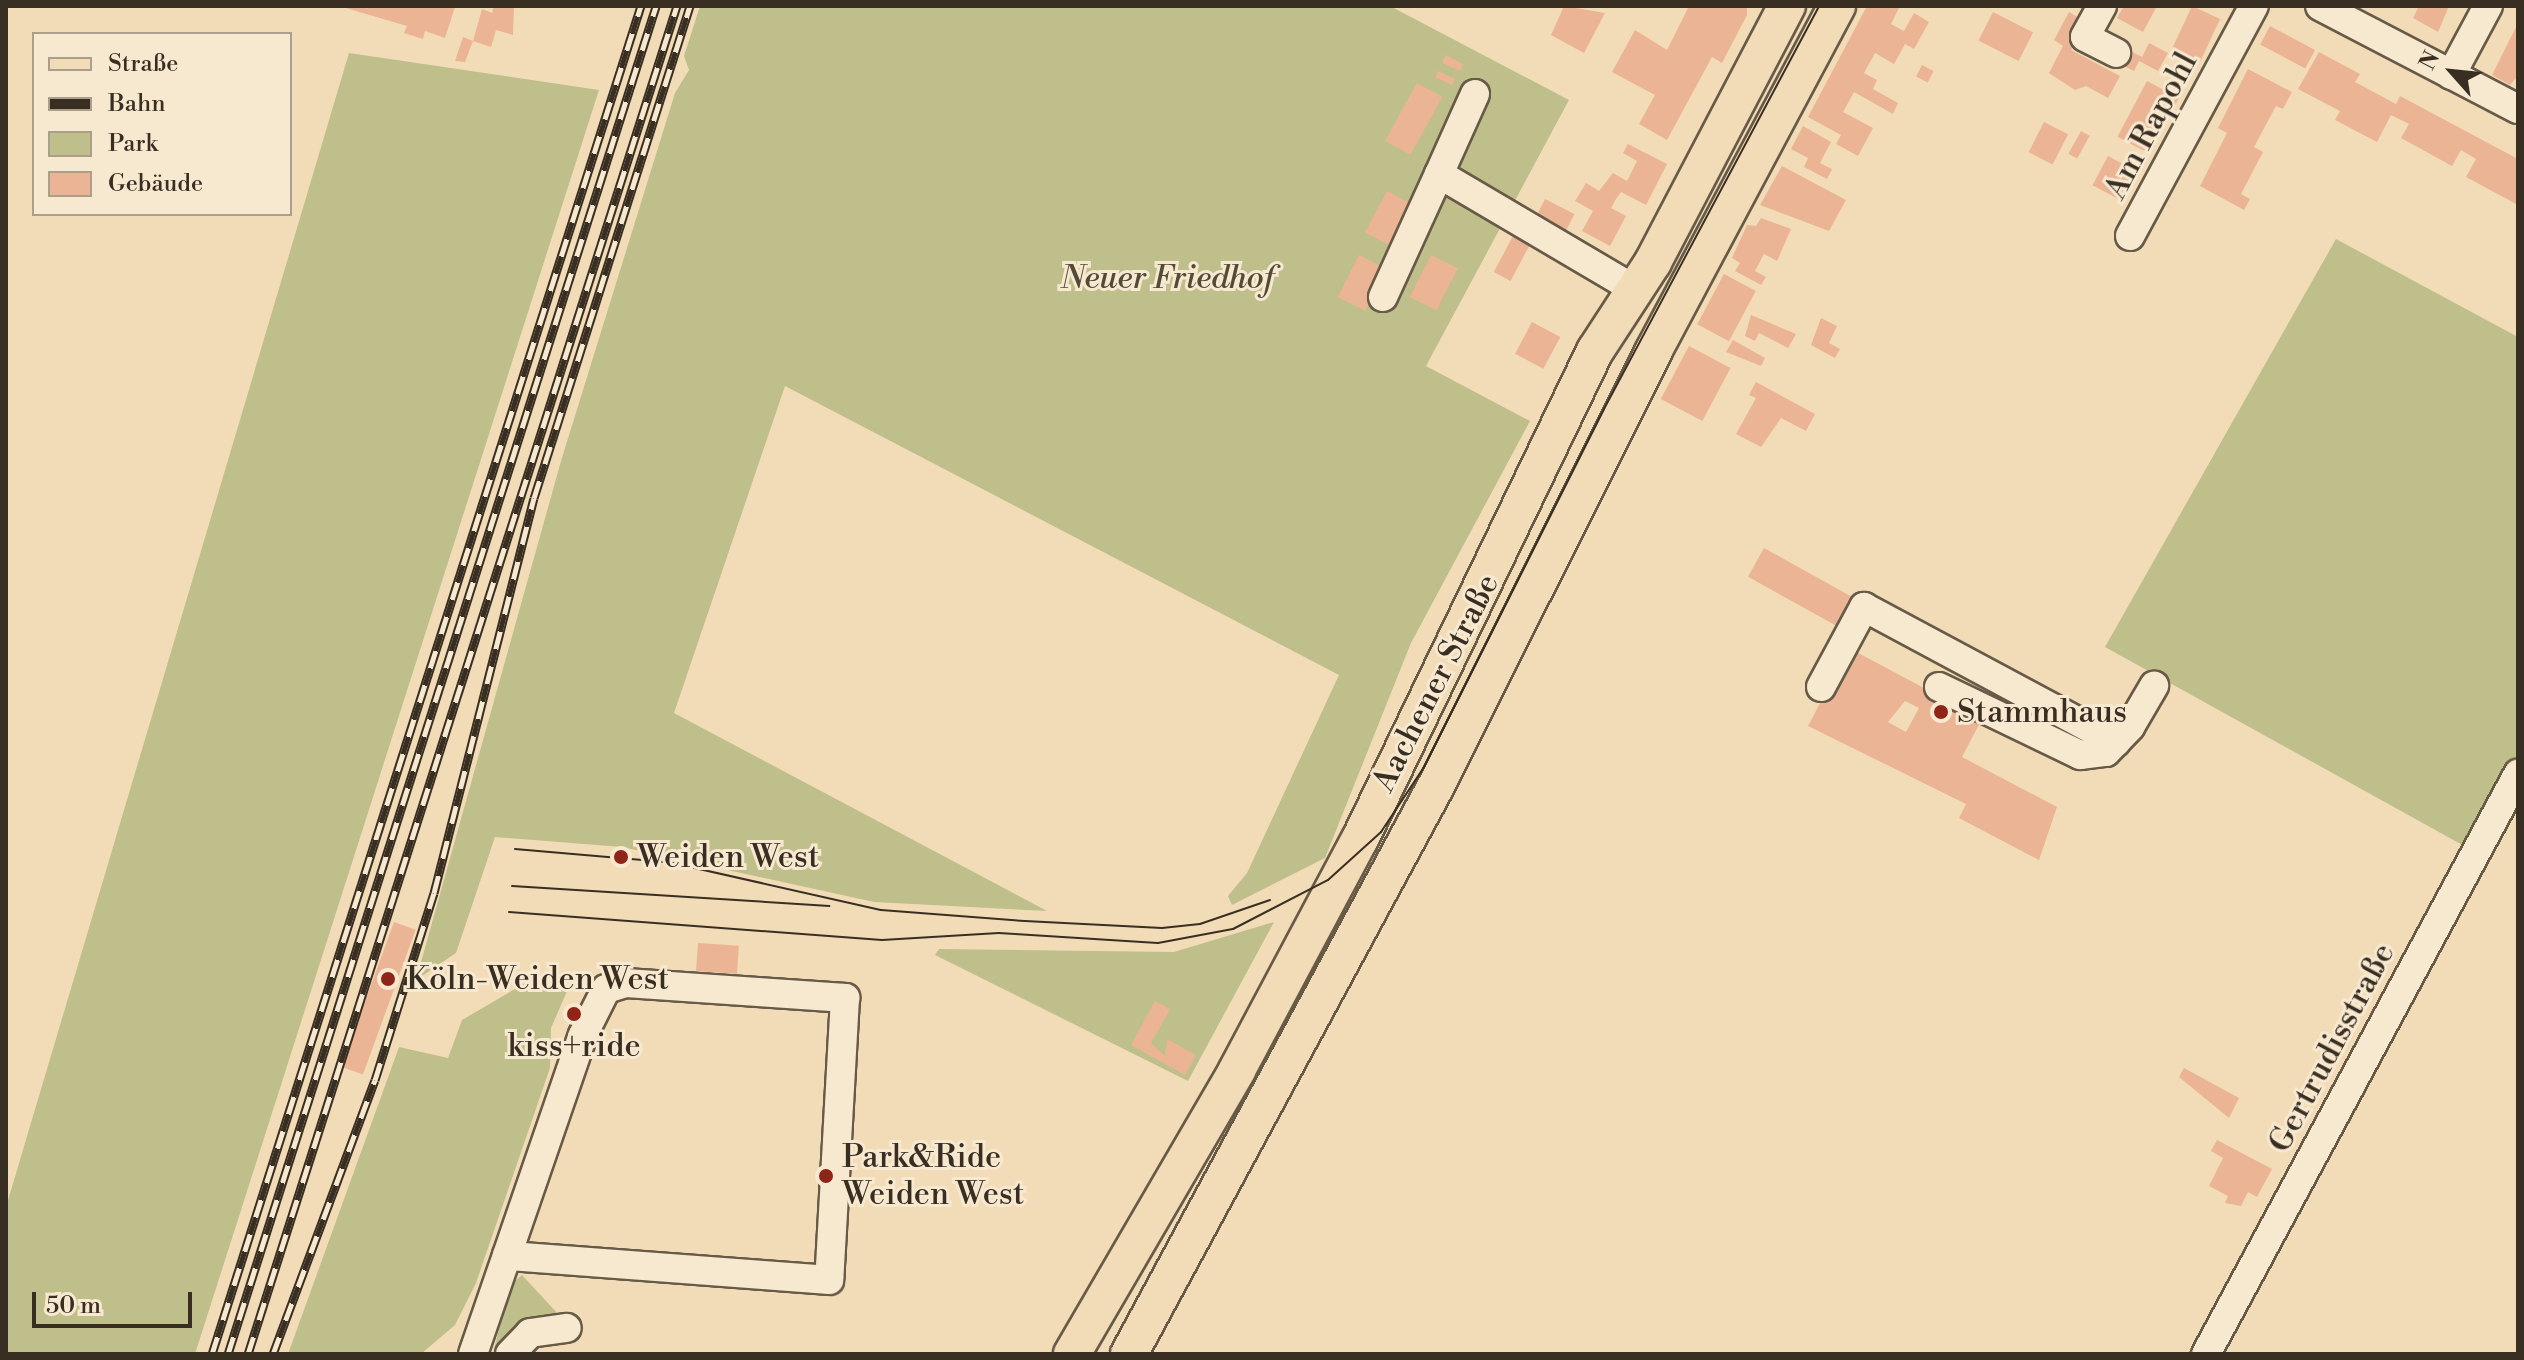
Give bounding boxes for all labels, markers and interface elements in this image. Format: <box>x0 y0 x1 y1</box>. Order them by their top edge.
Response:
legend <box>32 32 292 216</box>
north arrow <box>2412 32 2492 112</box>
street label: Am Rapohl <box>2096 46 2206 206</box>
text: N <box>2414 47 2446 75</box>
text: Straße <box>108 49 178 79</box>
text: Bahn <box>108 89 166 119</box>
text: Park <box>108 129 158 159</box>
text: Gebäude <box>108 169 203 199</box>
park label: Neuer Friedhof <box>1060 259 1274 297</box>
street label: Aachener Straße <box>1365 568 1507 798</box>
place label: Stammhaus <box>1957 693 2127 731</box>
marker: Stammhaus <box>1932 703 1950 721</box>
place label: Weiden West <box>637 838 819 876</box>
marker: Weiden West <box>612 848 630 866</box>
street label: Gertrudisstraße <box>2261 937 2403 1159</box>
place label: Köln-Weiden West <box>406 960 669 998</box>
marker: Köln-Weiden West <box>377 968 399 990</box>
marker: kiss+ride <box>565 1005 583 1023</box>
place label: kiss+ride <box>507 1027 641 1065</box>
place label: Park&Ride Weiden West <box>842 1139 1024 1214</box>
marker: Park&Ride Weiden West <box>817 1167 835 1185</box>
scale bar <box>36 1276 196 1326</box>
text: 50 m <box>46 1291 101 1321</box>

